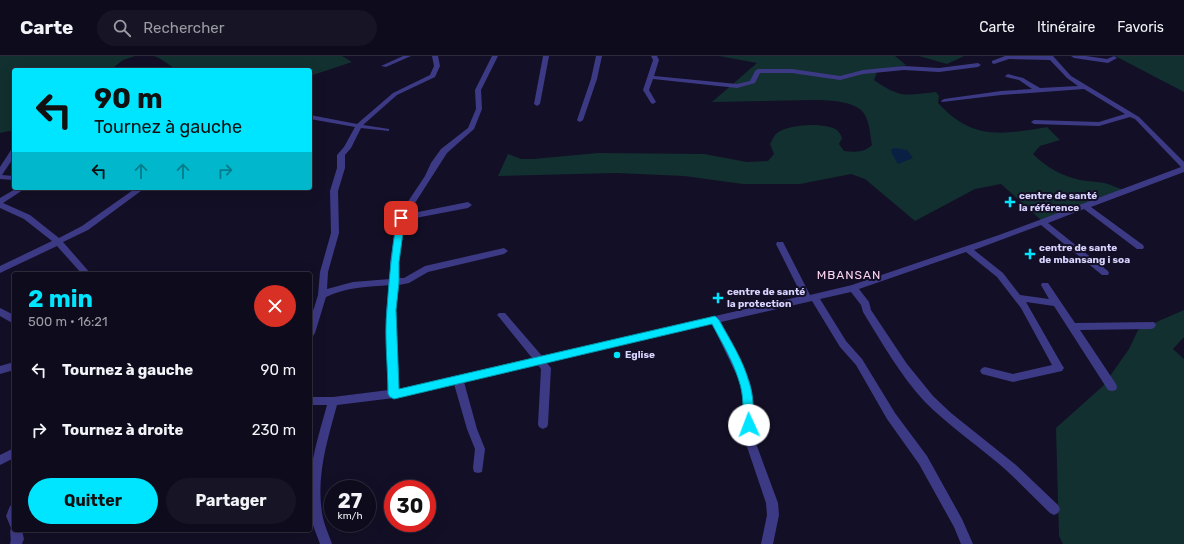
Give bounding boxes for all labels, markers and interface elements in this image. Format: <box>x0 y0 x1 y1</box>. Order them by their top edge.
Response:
search box <box>97 10 377 46</box>
text: Carte <box>20 16 73 39</box>
icon: search <box>111 17 133 39</box>
text: Rechercher <box>143 19 224 37</box>
text: Carte <box>979 19 1015 36</box>
text: Itinéraire <box>1037 19 1095 36</box>
text: Favoris <box>1117 19 1164 36</box>
text: 90 m <box>94 82 163 115</box>
icon: left <box>28 84 80 136</box>
text: Tournez à gauche <box>94 116 242 138</box>
icon: left <box>88 160 110 182</box>
icon: ahead <box>130 160 152 182</box>
icon: ahead <box>172 160 194 182</box>
icon: right <box>214 160 236 182</box>
place label: centre de santé la référence <box>1019 190 1097 214</box>
marker: centre de santé la référence <box>1004 196 1016 208</box>
pin <box>384 201 418 235</box>
icon: arrive <box>390 207 412 229</box>
place label: centre de sante de mbansang i soa <box>1039 242 1130 266</box>
marker: centre de sante de mbansang i soa <box>1024 248 1036 260</box>
district label: MBANSAN <box>817 268 881 282</box>
text: 2 min <box>28 285 93 313</box>
button: close <box>254 285 296 327</box>
place label: centre de santé la protection <box>727 286 805 310</box>
marker: centre de santé la protection <box>712 292 724 304</box>
text: 500 m · 16:21 <box>28 314 108 329</box>
place label: Eglise <box>625 349 655 361</box>
marker: Eglise <box>612 350 622 360</box>
icon: left <box>28 359 50 381</box>
text: Tournez à gauche <box>62 361 193 379</box>
text: 90 m <box>261 361 296 379</box>
position arrow <box>728 404 770 446</box>
icon: right <box>28 419 50 441</box>
text: Tournez à droite <box>62 421 183 439</box>
text: 230 m <box>252 421 296 439</box>
button: Quitter <box>28 478 158 524</box>
button: Partager <box>166 478 296 524</box>
speed limit sign: 30 <box>384 480 436 532</box>
text: 27 <box>338 489 362 513</box>
text: km/h <box>338 510 362 522</box>

